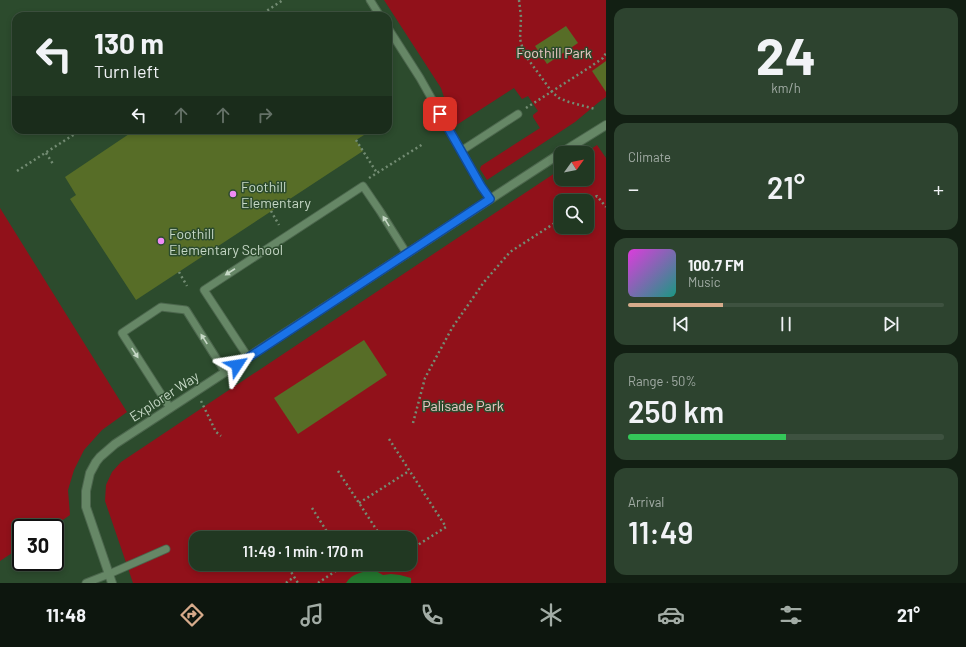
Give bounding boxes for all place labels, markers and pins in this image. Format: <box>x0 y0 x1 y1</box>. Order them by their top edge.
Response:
pin <box>423 97 457 131</box>
place label: Foothill Elementary <box>241 178 311 211</box>
marker: Foothill Elementary <box>228 189 238 199</box>
place label: Foothill Elementary School <box>169 225 283 258</box>
marker: Foothill Elementary School <box>156 236 166 246</box>

